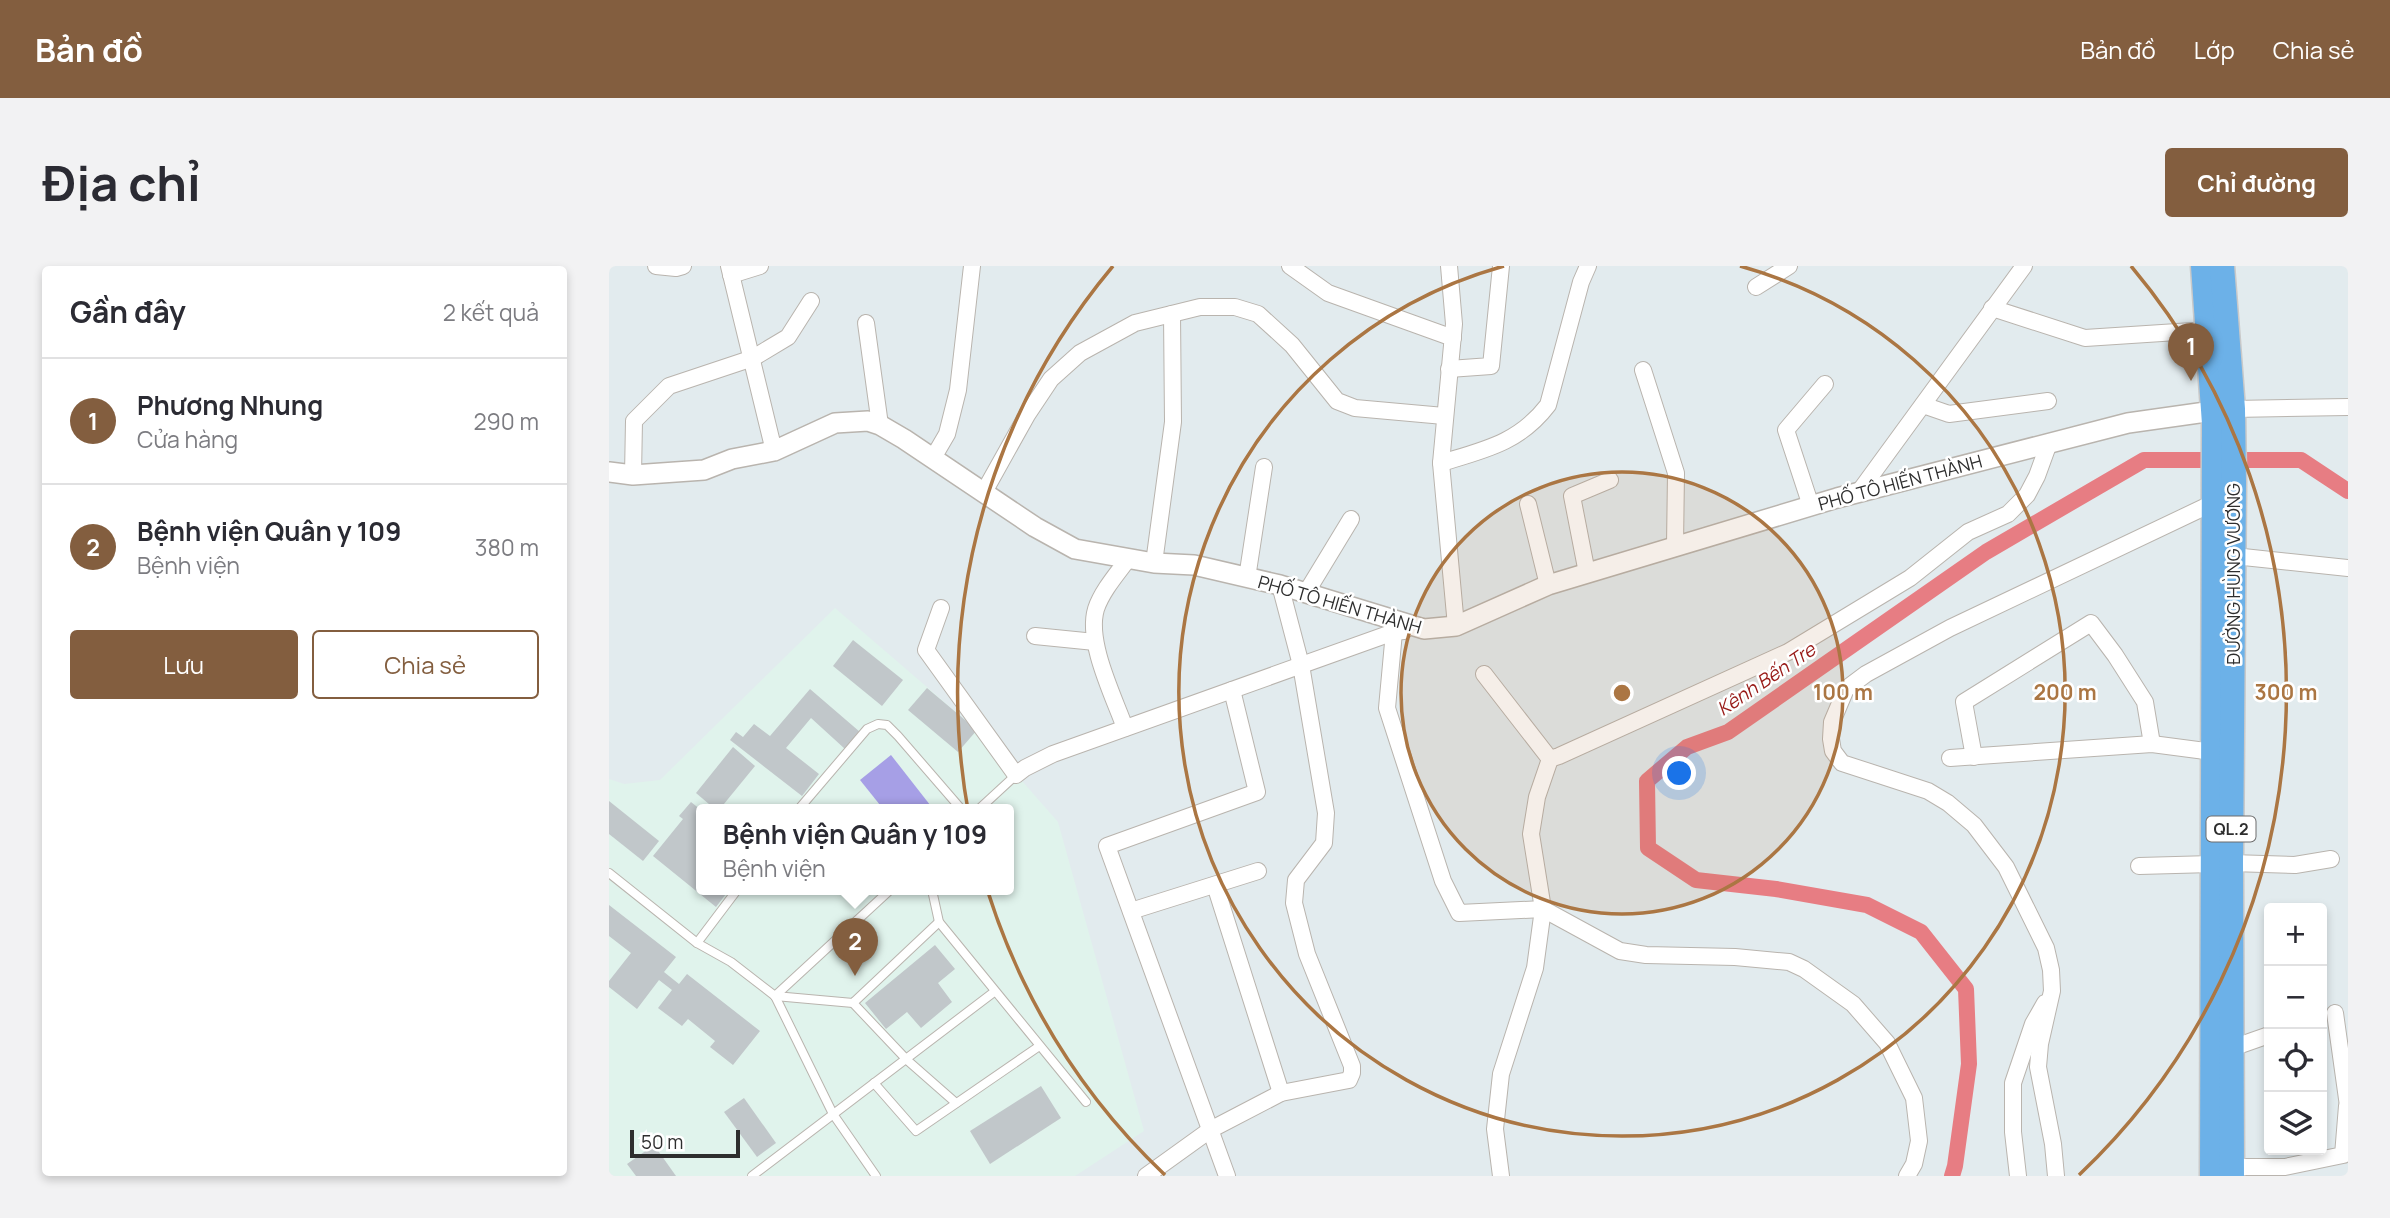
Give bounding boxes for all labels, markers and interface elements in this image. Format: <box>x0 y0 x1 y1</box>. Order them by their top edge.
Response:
text: Bản đồ <box>35 27 143 72</box>
text: Bản đồ <box>2080 33 2156 66</box>
text: Lớp <box>2194 33 2235 66</box>
text: Chia sẻ <box>2273 33 2355 66</box>
button: Chỉ đường <box>2165 148 2348 217</box>
text: Địa chỉ <box>42 149 201 216</box>
text: Gần đây <box>70 291 186 332</box>
text: 2 kết quả <box>443 296 539 328</box>
pin: 1 <box>2168 323 2214 381</box>
text: Phương Nhung <box>137 387 323 423</box>
text: 1 <box>88 405 98 437</box>
text: 290 m <box>473 405 539 437</box>
text: Cửa hàng <box>137 423 238 455</box>
street label: PHỐ TÔ HIẾN THÀNH <box>1815 448 1985 515</box>
street label: ĐƯỜNG HÙNG VƯƠNG <box>2221 483 2245 665</box>
text: Bệnh viện Quân y 109 <box>137 513 401 549</box>
text: 2 <box>86 531 100 563</box>
text: 380 m <box>475 531 539 563</box>
text: Bệnh viện <box>137 549 240 581</box>
street label: PHỐ TÔ HIẾN THÀNH <box>1255 568 1425 639</box>
button: Lưu <box>70 630 298 699</box>
button: Chia sẻ <box>312 630 539 699</box>
water label: Kênh Bến Tre <box>1712 635 1822 722</box>
text: 100 m <box>1813 678 1873 706</box>
text: 200 m <box>2033 678 2097 706</box>
text: 300 m <box>2255 678 2317 706</box>
centre of rings <box>1610 681 1634 705</box>
your location <box>1662 756 1696 790</box>
popup <box>696 804 1014 895</box>
text: Bệnh viện Quân y 109 <box>723 816 987 852</box>
road number: QL.2 <box>2207 816 2255 842</box>
text: Bệnh viện <box>723 852 826 884</box>
map controls <box>2264 903 2327 1155</box>
button: + <box>2264 903 2327 966</box>
pin: 2 <box>832 918 878 976</box>
button: − <box>2264 966 2327 1029</box>
button: locate <box>2264 1029 2327 1092</box>
button: layers <box>2264 1092 2327 1155</box>
scale bar <box>630 1127 740 1159</box>
text: 50 m <box>641 1129 683 1155</box>

